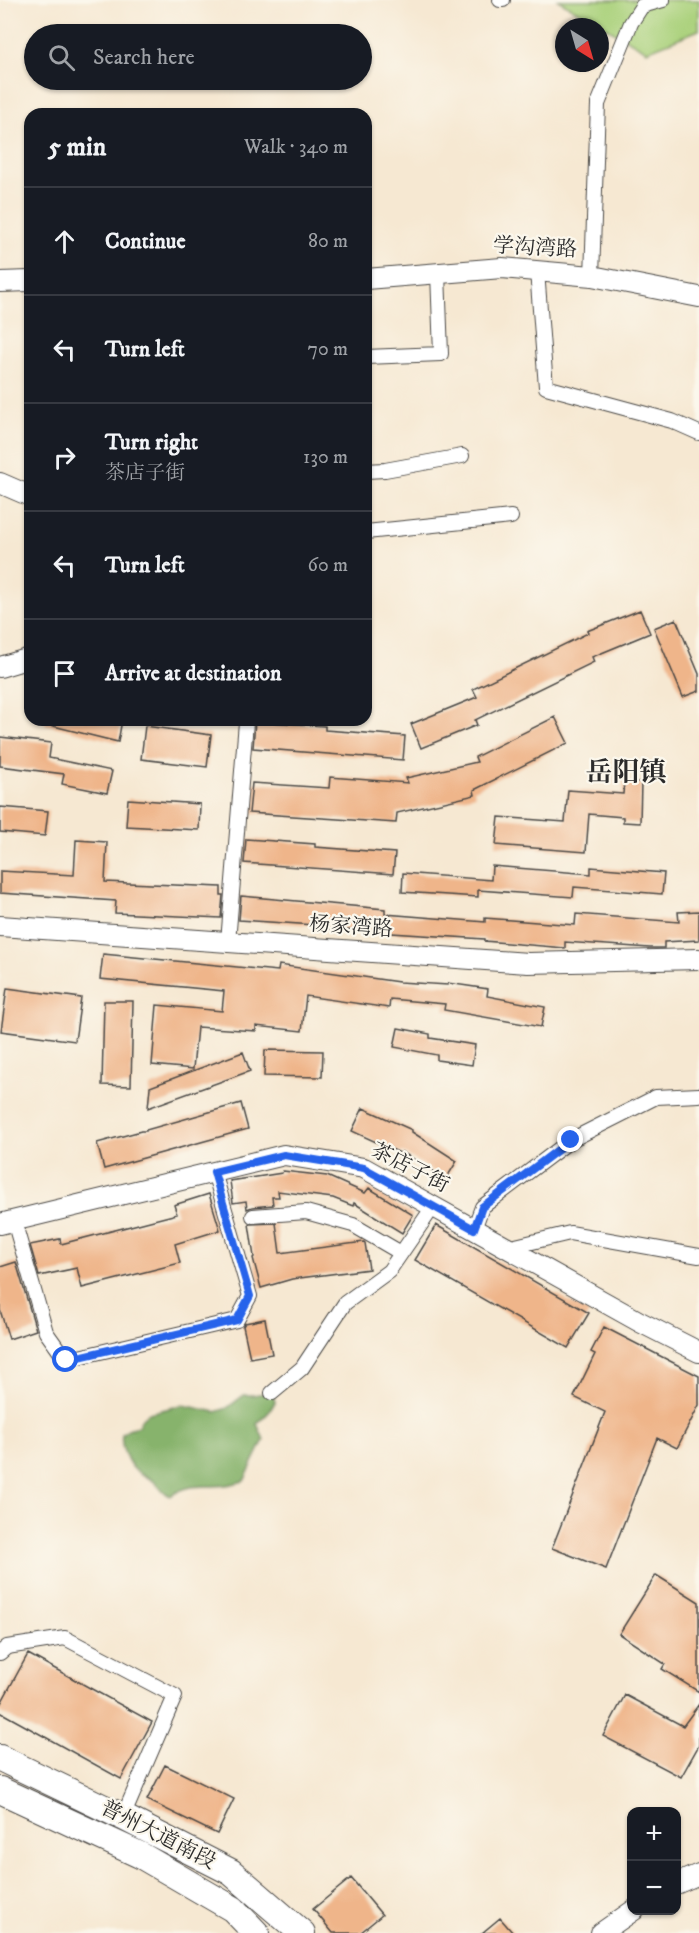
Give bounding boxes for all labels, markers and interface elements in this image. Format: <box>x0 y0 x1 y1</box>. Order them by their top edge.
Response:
north arrow <box>555 18 609 72</box>
search box <box>24 24 372 90</box>
icon: search <box>45 41 78 74</box>
text: Search here <box>93 44 195 71</box>
text: 5 min <box>48 131 106 164</box>
text: Walk · 340 m <box>244 135 348 160</box>
icon: ahead <box>48 225 81 258</box>
text: Continue <box>105 228 186 255</box>
text: 80 m <box>308 229 348 254</box>
street label: 学沟湾路 <box>492 233 578 263</box>
icon: left <box>48 333 81 366</box>
text: Turn left <box>105 336 185 363</box>
text: 70 m <box>307 337 348 362</box>
text: Turn right <box>105 429 198 456</box>
icon: right <box>48 441 81 474</box>
text: 130 m <box>303 445 348 470</box>
text: 茶店子街 <box>105 461 185 486</box>
icon: left <box>48 549 81 582</box>
text: Turn left <box>105 552 185 579</box>
text: 60 m <box>308 553 348 578</box>
icon: arrive <box>48 657 81 690</box>
text: Arrive at destination <box>105 660 282 687</box>
district label: 岳阳镇 <box>586 756 667 790</box>
street label: 杨家湾路 <box>308 911 394 943</box>
route end <box>557 1126 583 1152</box>
street label: 茶店子街 <box>367 1137 453 1199</box>
route start <box>52 1346 78 1372</box>
street label: 普州大道南段 <box>96 1795 220 1875</box>
map controls <box>627 1807 681 1915</box>
button: + <box>627 1807 681 1861</box>
button: − <box>627 1861 681 1915</box>

